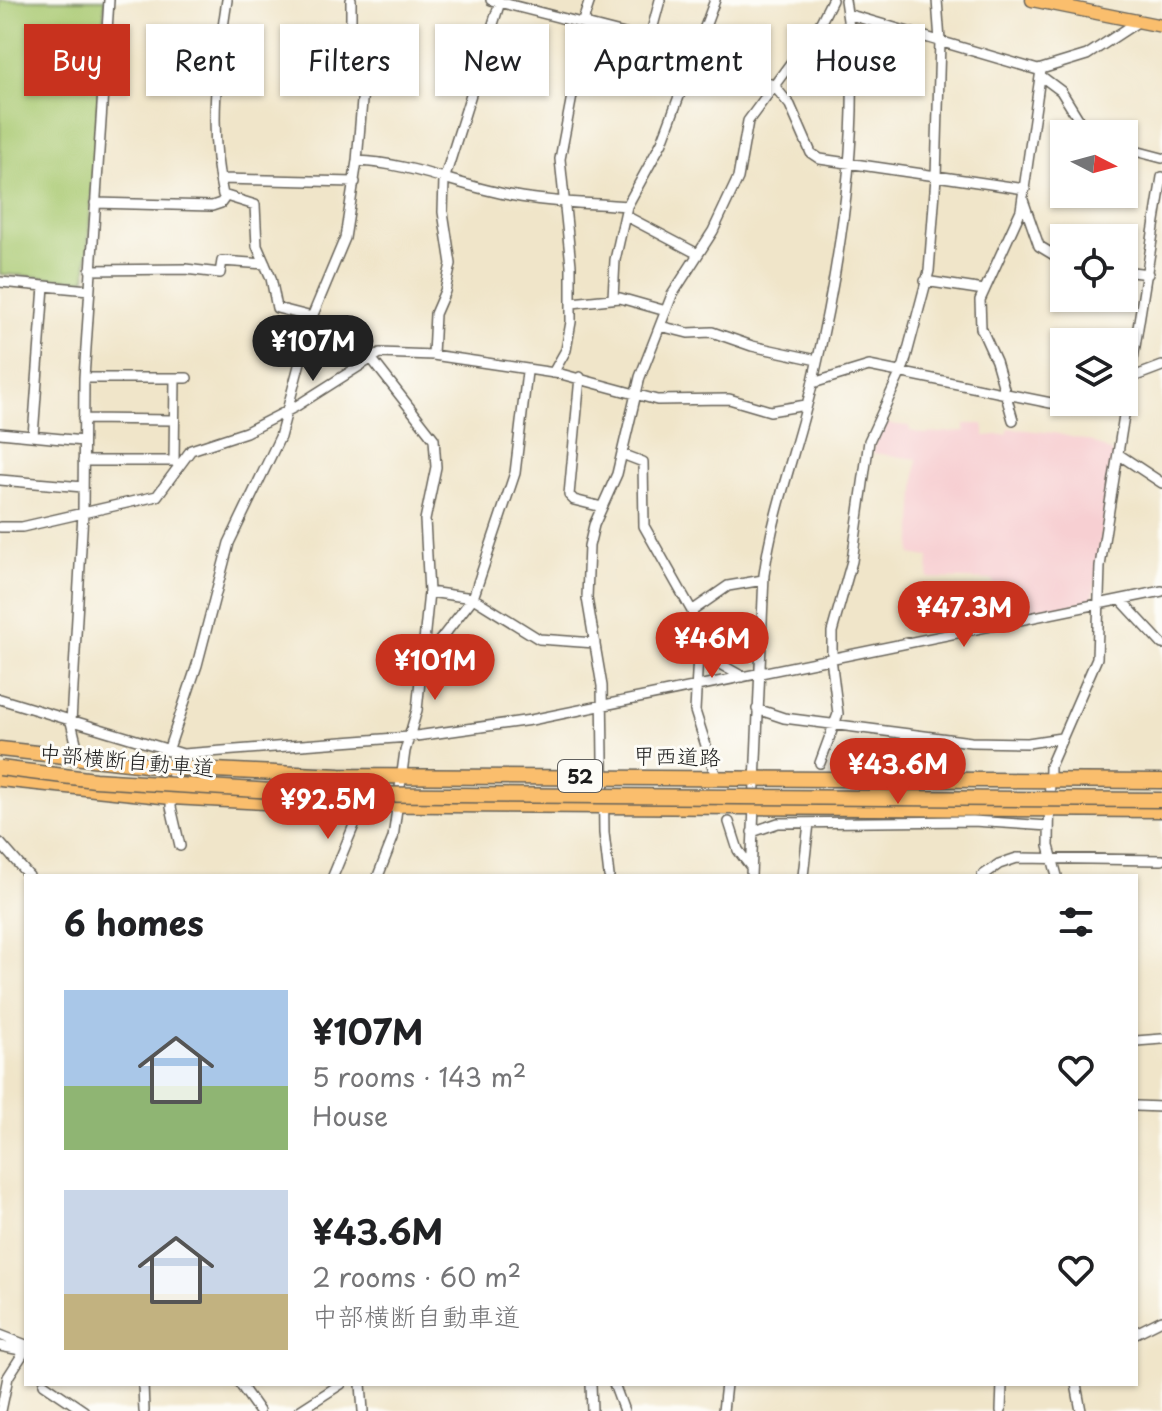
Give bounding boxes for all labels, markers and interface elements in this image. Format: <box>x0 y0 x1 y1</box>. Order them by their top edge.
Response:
chip: Buy <box>24 24 130 96</box>
chip: Rent <box>146 24 264 96</box>
chip: Filters <box>280 24 419 96</box>
chip: New <box>435 24 549 96</box>
chip: Apartment <box>565 24 771 96</box>
chip: House <box>787 24 925 96</box>
north arrow <box>1050 120 1138 208</box>
map controls <box>1050 120 1138 416</box>
button: locate <box>1050 224 1138 312</box>
pin: ¥107M <box>257 315 369 383</box>
text: ¥107M <box>270 321 356 360</box>
button: layers <box>1050 328 1138 416</box>
pin: ¥47.3M <box>899 581 1029 649</box>
text: ¥47.3M <box>916 587 1012 626</box>
pin: ¥46M <box>665 612 759 680</box>
text: ¥46M <box>674 618 750 657</box>
pin: ¥101M <box>379 634 491 702</box>
text: ¥101M <box>394 640 476 679</box>
street label: 中部横断自動車道 <box>38 735 216 783</box>
street label: 甲西道路 <box>633 738 721 772</box>
pin: ¥43.6M <box>833 738 963 806</box>
text: ¥43.6M <box>848 744 948 783</box>
road number: 52 <box>558 760 602 792</box>
pin: ¥92.5M <box>263 773 393 841</box>
text: ¥92.5M <box>280 779 376 818</box>
text: 6 homes <box>64 896 204 948</box>
icon: filters <box>1054 900 1098 944</box>
text: ¥107M <box>312 1005 423 1057</box>
icon: home <box>128 1022 224 1118</box>
icon: heart <box>1054 1048 1098 1092</box>
text: 5 rooms · 143 m² <box>312 1057 527 1096</box>
text: House <box>312 1096 388 1135</box>
text: ¥43.6M <box>312 1205 443 1257</box>
icon: home <box>128 1222 224 1318</box>
icon: heart <box>1054 1248 1098 1292</box>
text: 2 rooms · 60 m² <box>312 1257 521 1296</box>
text: 中部横断自動車道 <box>312 1296 520 1335</box>

